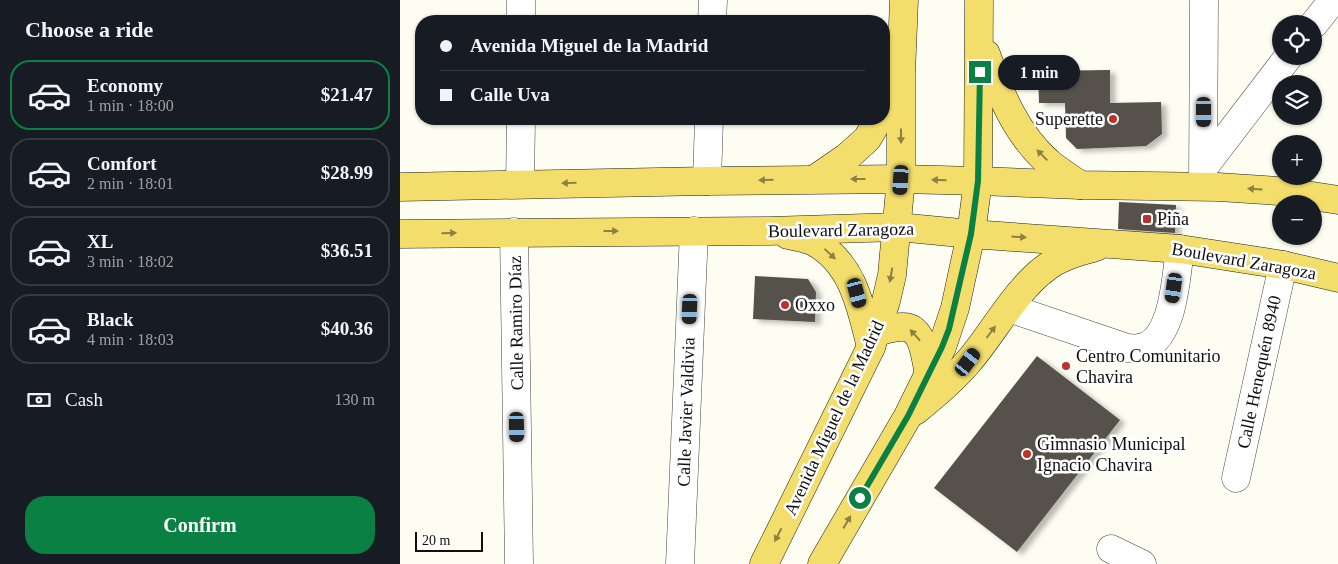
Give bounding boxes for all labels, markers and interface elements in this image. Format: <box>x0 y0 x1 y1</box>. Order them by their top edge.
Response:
map controls <box>1272 15 1322 245</box>
button: locate <box>1272 15 1322 65</box>
text: Choose a ride <box>25 17 153 42</box>
text: Avenida Miguel de la Madrid <box>470 35 708 56</box>
callout: 1 min <box>998 54 1080 90</box>
route end <box>969 61 991 83</box>
text: 1 min <box>1020 64 1058 81</box>
icon: car <box>27 73 72 118</box>
text: Economy <box>87 75 163 96</box>
button: layers <box>1272 75 1322 125</box>
text: $21.47 <box>321 84 373 105</box>
text: Calle Uva <box>470 84 550 105</box>
text: 1 min · 18:00 <box>87 97 174 114</box>
car <box>1196 97 1211 127</box>
place label: Superette <box>1035 109 1103 129</box>
marker: Superette <box>1107 113 1119 125</box>
one-way arrow <box>897 128 905 144</box>
button: + <box>1272 135 1322 185</box>
one-way arrow <box>1036 150 1048 162</box>
icon: car <box>27 151 72 196</box>
text: Comfort <box>87 153 157 174</box>
text: $28.99 <box>321 162 373 183</box>
car <box>892 165 909 195</box>
text: 2 min · 18:01 <box>87 175 174 192</box>
one-way arrow <box>850 175 866 183</box>
one-way arrow <box>758 176 774 184</box>
one-way arrow <box>931 176 947 184</box>
one-way arrow <box>560 179 576 187</box>
one-way arrow <box>1247 185 1263 193</box>
button: − <box>1272 195 1322 245</box>
place label: Piña <box>1157 209 1189 229</box>
marker: Piña <box>1141 213 1153 225</box>
street label: Boulevard Zaragoza <box>768 219 914 241</box>
one-way arrow <box>603 227 619 235</box>
icon: car <box>27 229 72 274</box>
one-way arrow <box>441 229 457 237</box>
text: XL <box>87 231 113 252</box>
one-way arrow <box>1012 234 1028 242</box>
street label: Boulevard Zaragoza <box>1170 238 1318 284</box>
text: $36.51 <box>321 240 373 261</box>
one-way arrow <box>823 248 835 260</box>
text: 3 min · 18:02 <box>87 253 174 270</box>
street label: Calle Ramiro Díaz <box>505 255 527 391</box>
one-way arrow <box>887 267 895 283</box>
car <box>1164 272 1183 304</box>
car <box>845 277 868 309</box>
car <box>681 294 698 324</box>
street label: Calle Henequén 8940 <box>1233 294 1285 450</box>
place label: Oxxo <box>795 295 835 315</box>
marker: Oxxo <box>779 299 791 311</box>
icon: car <box>27 307 72 352</box>
text: Black <box>87 309 133 330</box>
street label: Avenida Miguel de la Madrid <box>780 317 888 519</box>
text: $40.36 <box>321 318 373 339</box>
one-way arrow <box>986 325 996 339</box>
one-way arrow <box>909 329 921 341</box>
text: 4 min · 18:03 <box>87 331 174 348</box>
street label: Calle Javier Valdivia <box>673 337 699 487</box>
car <box>952 346 983 378</box>
place label: Centro Comunitario Chavira <box>1076 346 1220 387</box>
marker: Centro Comunitario Chavira <box>1060 360 1072 372</box>
icon: cash <box>25 386 53 414</box>
text: Cash <box>65 389 103 410</box>
text: 130 m <box>335 391 375 408</box>
car <box>509 412 524 442</box>
place label: Gimnasio Municipal Ignacio Chavira <box>1037 434 1185 475</box>
marker: Gimnasio Municipal Ignacio Chavira <box>1021 448 1033 460</box>
route start <box>849 487 871 509</box>
button: Confirm <box>25 496 375 554</box>
one-way arrow <box>842 515 851 528</box>
one-way arrow <box>774 528 782 543</box>
scale bar <box>415 529 482 552</box>
text: 20 m <box>422 533 450 548</box>

